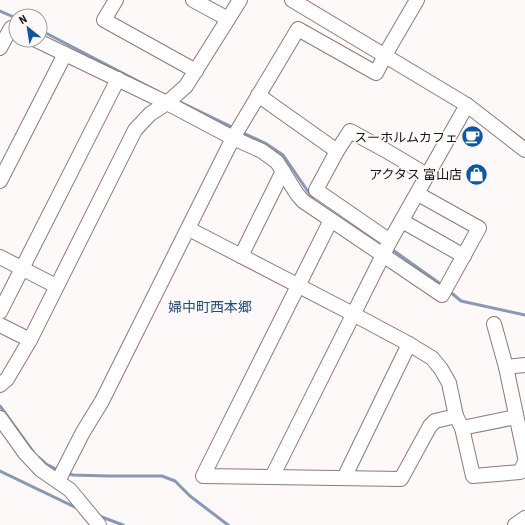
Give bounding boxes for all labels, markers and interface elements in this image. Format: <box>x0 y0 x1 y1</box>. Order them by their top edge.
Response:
north arrow <box>8 8 48 48</box>
text: N <box>17 12 30 27</box>
cafe icon: スーホルムカフェ <box>460 124 486 150</box>
place label: スーホルムカフェ <box>354 130 458 145</box>
shop icon: アクタス 富山店 <box>464 161 490 187</box>
place label: アクタス 富山店 <box>369 167 462 182</box>
district label: 婦中町西本郷 <box>168 299 252 315</box>

